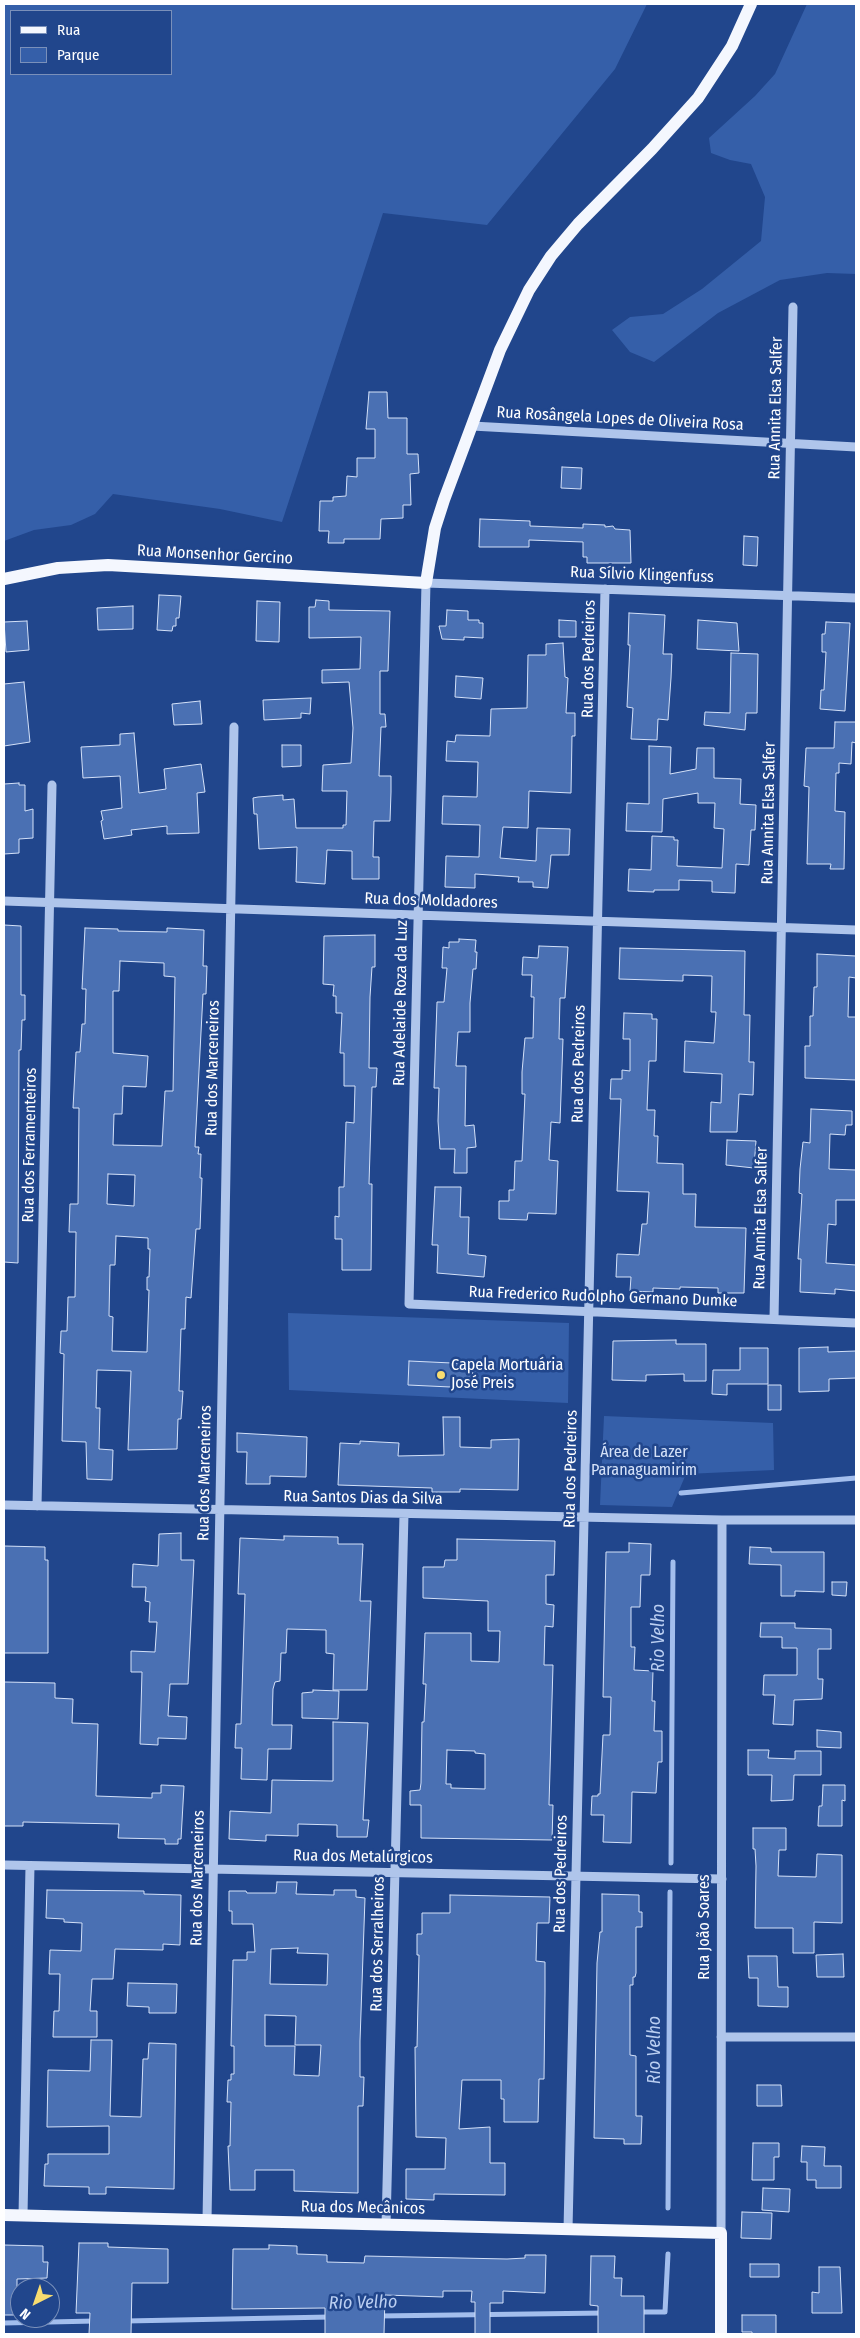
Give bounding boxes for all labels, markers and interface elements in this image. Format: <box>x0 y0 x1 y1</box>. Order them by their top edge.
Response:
legend <box>10 10 172 75</box>
text: Rua <box>57 21 80 39</box>
text: Parque <box>57 46 100 64</box>
street label: Rua Annita Elsa Salfer <box>765 336 787 480</box>
street label: Rua Rosângela Lopes de Oliveira Rosa <box>496 403 744 435</box>
street label: Rua Monsenhor Gercino <box>137 541 293 569</box>
street label: Rua Sílvio Klingenfuss <box>570 563 714 587</box>
street label: Rua dos Pedreiros <box>578 600 600 718</box>
street label: Rua Annita Elsa Salfer <box>758 741 780 885</box>
street label: Rua dos Moldadores <box>364 889 498 913</box>
street label: Rua Adelaide Roza da Luz <box>390 920 412 1086</box>
street label: Rua dos Marceneiros <box>202 1000 224 1136</box>
street label: Rua dos Pedreiros <box>568 1005 590 1123</box>
street label: Rua dos Ferramenteiros <box>19 1067 41 1223</box>
street label: Rua Annita Elsa Salfer <box>750 1146 772 1290</box>
street label: Rua Frederico Rudolpho Germano Dumke <box>468 1283 738 1311</box>
place label: Capela Mortuária José Preis <box>451 1356 563 1394</box>
marker: Capela Mortuária José Preis <box>435 1369 447 1381</box>
street label: Rua dos Marceneiros <box>194 1405 216 1541</box>
street label: Rua dos Pedreiros <box>560 1410 582 1528</box>
park label: Área de Lazer Paranaguamirim <box>591 1443 697 1481</box>
street label: Rua Santos Dias da Silva <box>283 1487 443 1509</box>
water label: Rio Velho <box>648 1604 670 1672</box>
street label: Rua dos Marceneiros <box>187 1810 209 1946</box>
street label: Rua dos Pedreiros <box>550 1815 572 1933</box>
street label: Rua dos Metalúrgicos <box>293 1846 433 1868</box>
street label: Rua João Soares <box>695 1874 715 1980</box>
street label: Rua dos Serralheiros <box>367 1876 389 2012</box>
water label: Rio Velho <box>644 2016 666 2084</box>
street label: Rua dos Mecânicos <box>301 2197 425 2219</box>
north arrow <box>10 2278 60 2328</box>
water label: Rio Velho <box>329 2292 397 2314</box>
text: N <box>17 2305 34 2323</box>

